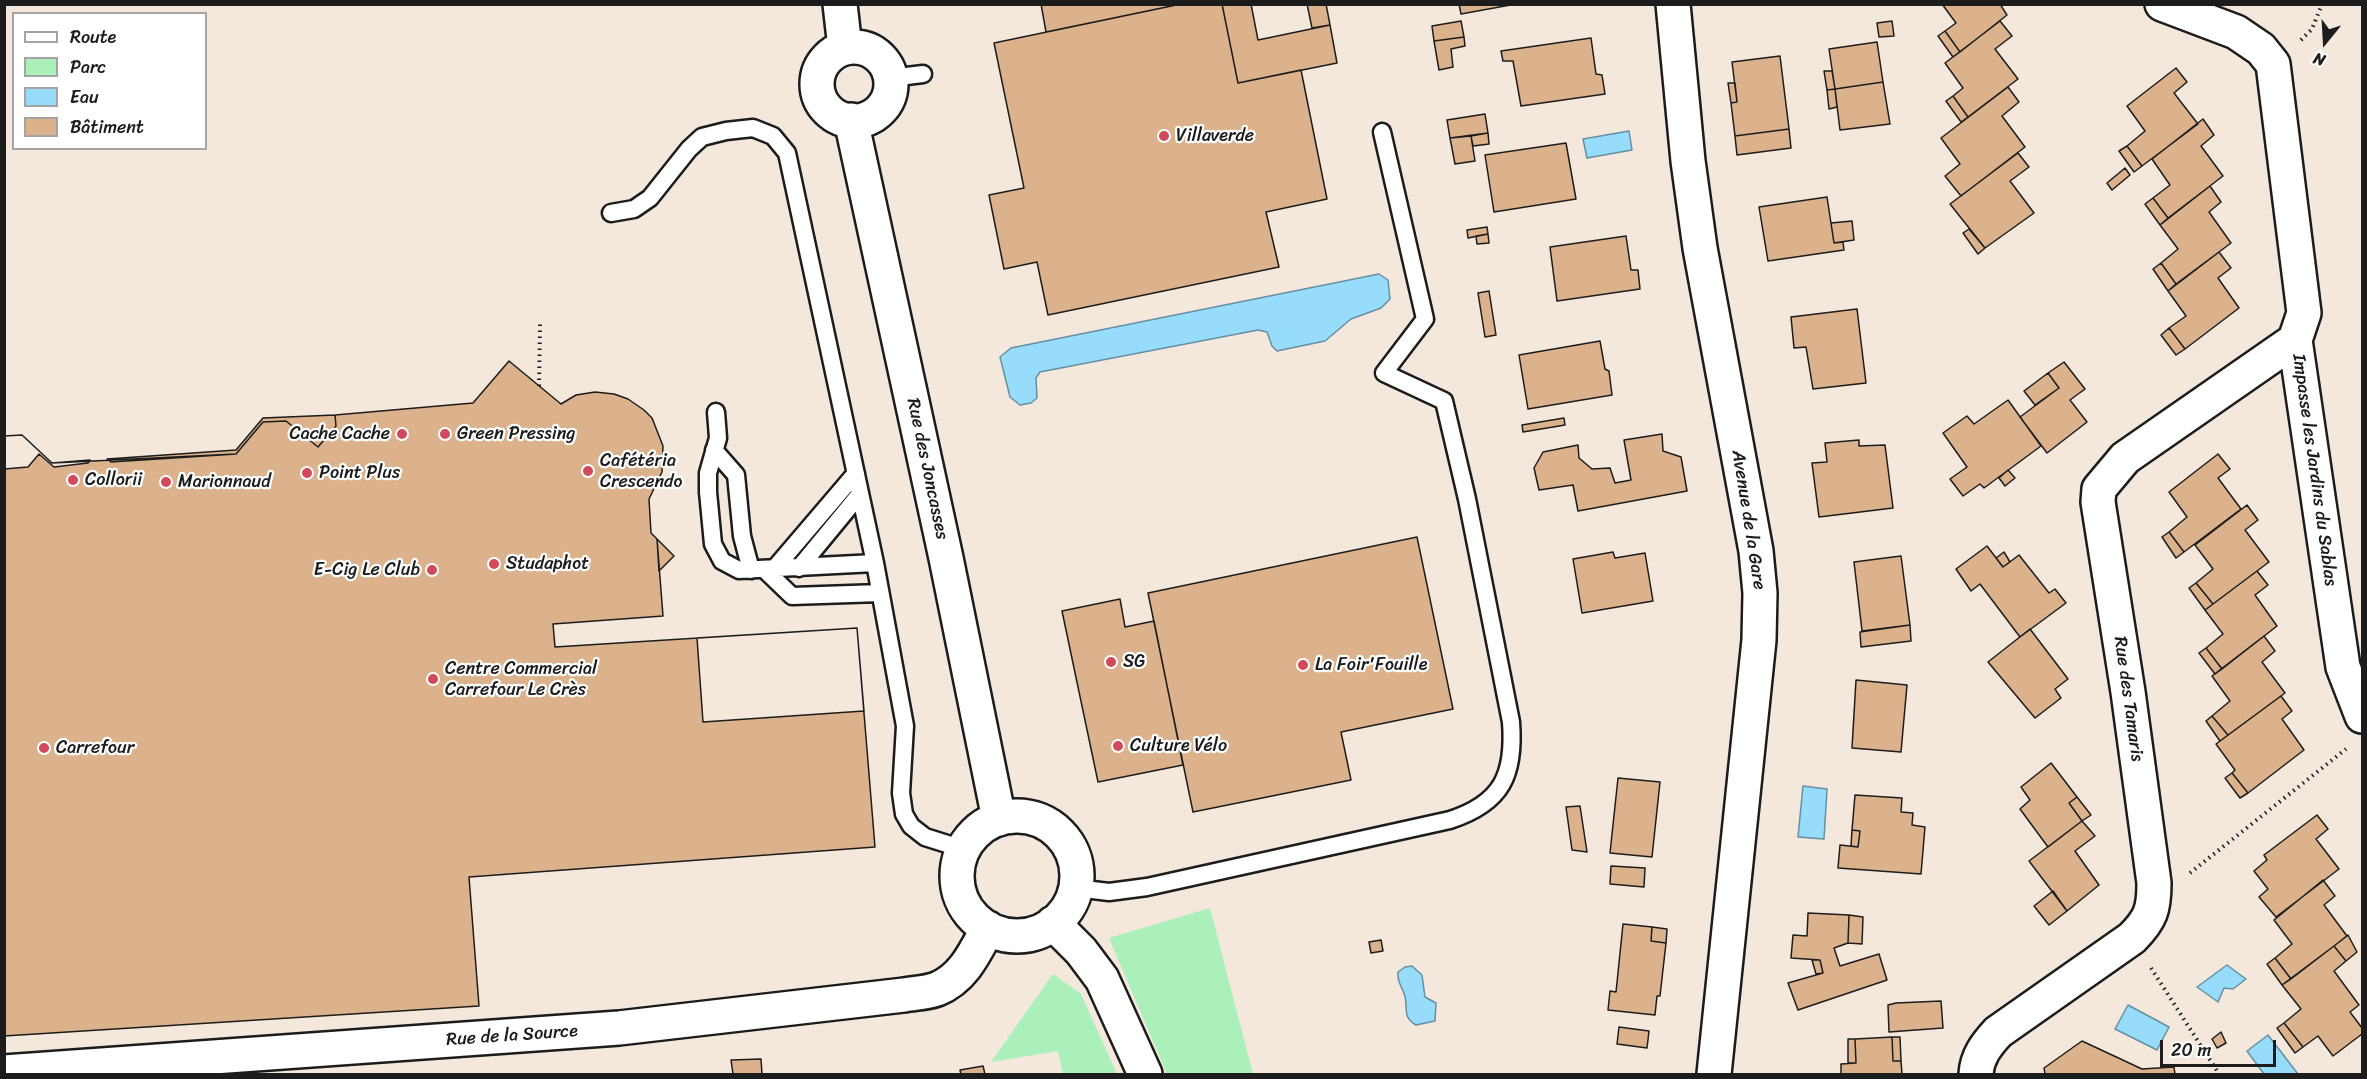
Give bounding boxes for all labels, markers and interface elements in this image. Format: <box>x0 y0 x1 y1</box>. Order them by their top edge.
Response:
legend <box>12 12 207 150</box>
north arrow <box>2295 12 2355 72</box>
text: Route <box>70 21 116 53</box>
text: N <box>2310 44 2329 75</box>
text: Parc <box>70 51 106 83</box>
text: Eau <box>70 81 99 113</box>
text: Bâtiment <box>70 111 144 143</box>
place label: Villaverde <box>1176 125 1254 147</box>
marker: Villaverde <box>1157 129 1171 143</box>
street label: Impasse les Jardins du Sablas <box>2287 353 2341 587</box>
street label: Rue des Joncasses <box>901 396 953 542</box>
place label: Cache Cache <box>289 423 390 445</box>
place label: Green Pressing <box>457 423 575 445</box>
marker: Cache Cache <box>395 427 409 441</box>
marker: Green Pressing <box>438 427 452 441</box>
street label: Avenue de la Gare <box>1726 449 1770 591</box>
place label: Cafétéria Crescendo <box>600 450 682 492</box>
place label: Point Plus <box>319 462 400 484</box>
marker: Cafétéria Crescendo <box>581 464 595 478</box>
marker: Point Plus <box>300 466 314 480</box>
place label: Collorii <box>85 469 142 491</box>
place label: Marionnaud <box>178 471 271 493</box>
marker: Collorii <box>66 473 80 487</box>
marker: Marionnaud <box>159 475 173 489</box>
place label: Studaphot <box>506 553 589 575</box>
marker: Studaphot <box>487 557 501 571</box>
place label: E-Cig Le Club <box>314 559 420 581</box>
marker: E-Cig Le Club <box>425 563 439 577</box>
street label: Rue des Tamaris <box>2109 635 2147 763</box>
place label: SG <box>1123 651 1146 673</box>
place label: La Foir'Fouille <box>1315 654 1427 676</box>
marker: SG <box>1104 655 1118 669</box>
place label: Centre Commercial Carrefour Le Crès <box>445 658 597 700</box>
marker: La Foir'Fouille <box>1296 658 1310 672</box>
marker: Centre Commercial Carrefour Le Crès <box>426 672 440 686</box>
place label: Culture Vélo <box>1130 735 1227 757</box>
place label: Carrefour <box>56 737 134 759</box>
marker: Culture Vélo <box>1111 739 1125 753</box>
marker: Carrefour <box>37 741 51 755</box>
street label: Rue de la Source <box>445 1021 579 1051</box>
scale bar <box>2163 1028 2278 1066</box>
text: 20 m <box>2171 1034 2211 1066</box>

